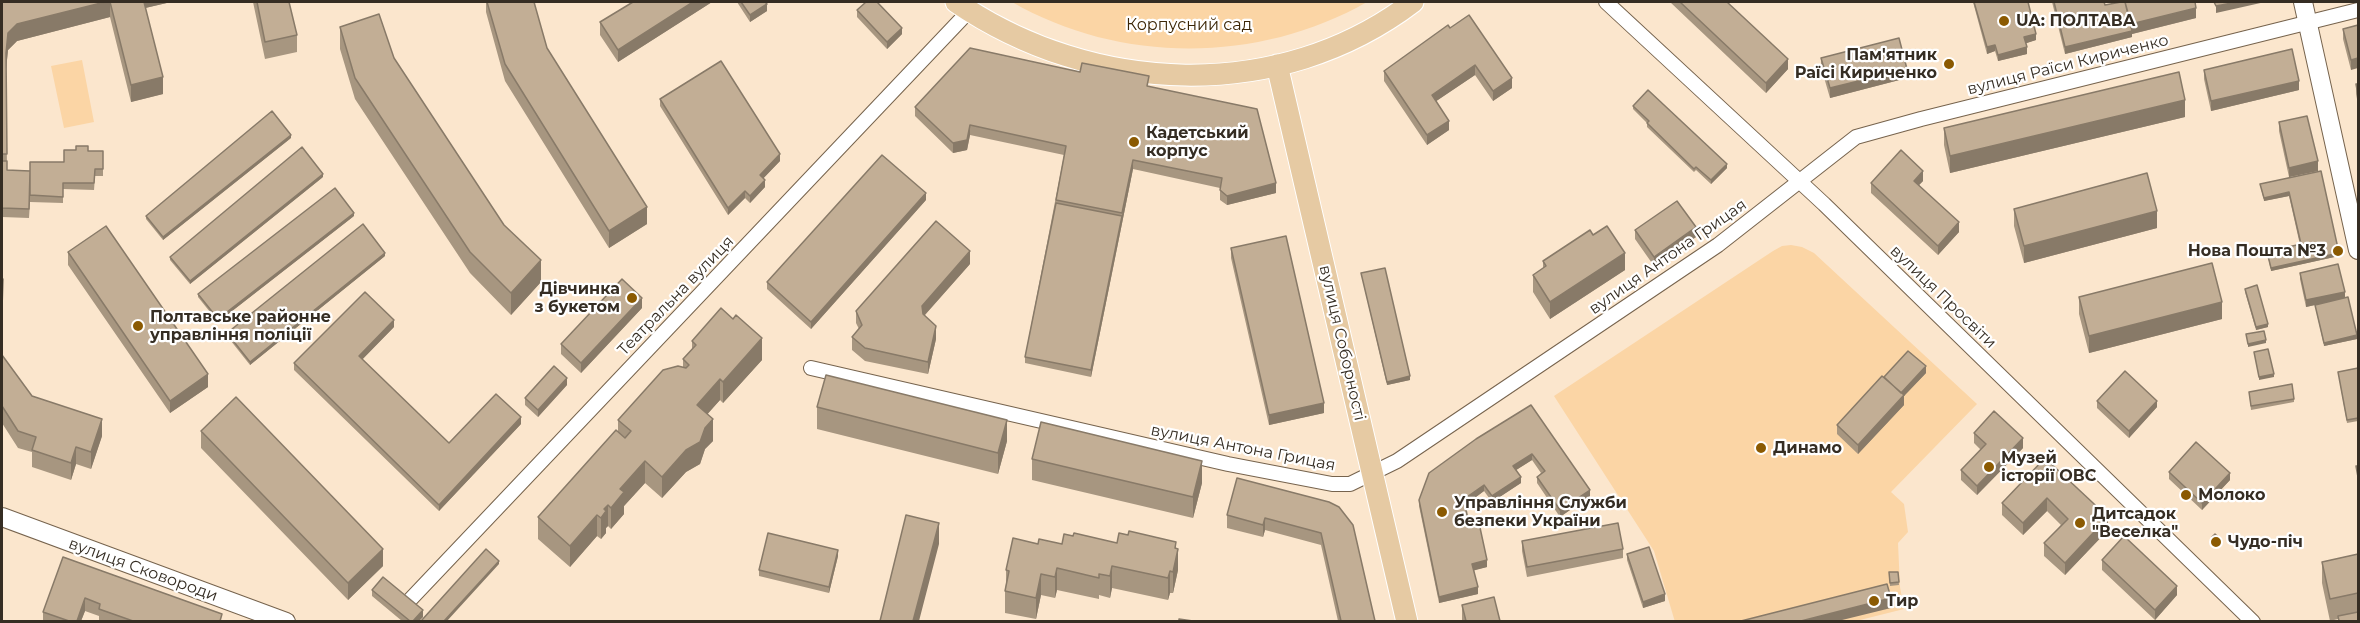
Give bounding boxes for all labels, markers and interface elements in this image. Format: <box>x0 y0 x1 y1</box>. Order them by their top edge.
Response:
place label: UA: ПОЛТАВА <box>2016 11 2136 31</box>
marker: UA: ПОЛТАВА <box>1997 14 2011 28</box>
park label: Корпусний сад <box>1126 15 1252 35</box>
street label: вулиця Раїси Кириченко <box>1965 31 2171 99</box>
place label: Пам'ятник Раїсі Кириченко <box>1795 45 1937 83</box>
marker: Пам'ятник Раїсі Кириченко <box>1942 57 1956 71</box>
place label: Кадетський корпус <box>1146 123 1249 161</box>
marker: Кадетський корпус <box>1127 135 1141 149</box>
street label: вулиця Антона Грицая <box>1586 195 1750 319</box>
street label: Театральна вулиця <box>614 232 738 360</box>
street label: вулиця Просвіти <box>1886 241 2000 353</box>
place label: Нова Пошта №3 <box>2188 241 2326 261</box>
marker: Нова Пошта №3 <box>2331 244 2345 258</box>
street label: вулиця Соборності <box>1315 263 1369 423</box>
place label: Дівчинка з букетом <box>534 279 620 317</box>
marker: Дівчинка з букетом <box>625 291 639 305</box>
place label: Полтавське районне управління поліції <box>150 307 331 345</box>
marker: Полтавське районне управління поліції <box>131 319 145 333</box>
street label: вулиця Антона Грицая <box>1149 421 1337 475</box>
place label: Динамо <box>1773 438 1842 458</box>
marker: Динамо <box>1754 441 1768 455</box>
place label: Музей історії ОВС <box>2001 448 2096 486</box>
marker: Музей історії ОВС <box>1982 460 1996 474</box>
place label: Молоко <box>2198 485 2265 505</box>
marker: Молоко <box>2179 488 2193 502</box>
place label: Управління Служби безпеки України <box>1454 493 1627 531</box>
place label: Дитсадок "Веселка" <box>2092 504 2178 542</box>
marker: Управління Служби безпеки України <box>1435 505 1449 519</box>
marker: Дитсадок "Веселка" <box>2073 516 2087 530</box>
place label: Чудо-піч <box>2228 532 2303 552</box>
street label: вулиця Сковороди <box>66 534 220 606</box>
marker: Чудо-піч <box>2209 535 2223 549</box>
place label: Тир <box>1886 591 1918 611</box>
marker: Тир <box>1867 594 1881 608</box>

